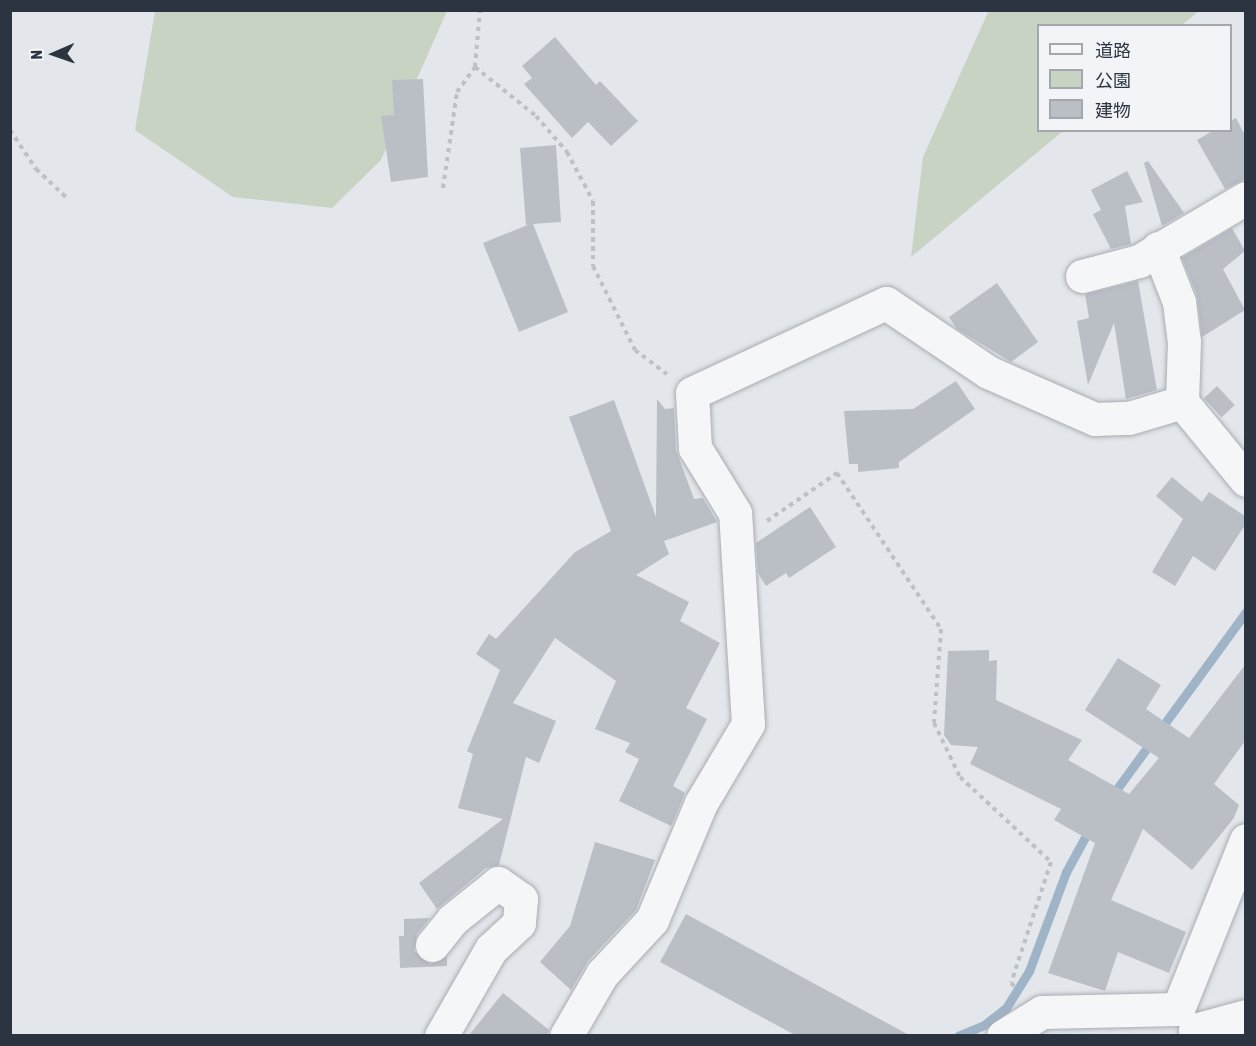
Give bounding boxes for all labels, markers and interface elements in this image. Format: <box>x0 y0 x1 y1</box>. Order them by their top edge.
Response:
north arrow <box>24 24 84 84</box>
legend <box>1037 24 1232 132</box>
text: 道路 <box>1095 40 1131 61</box>
text: N <box>27 50 45 60</box>
text: 公園 <box>1095 70 1131 91</box>
text: 建物 <box>1095 100 1131 121</box>

